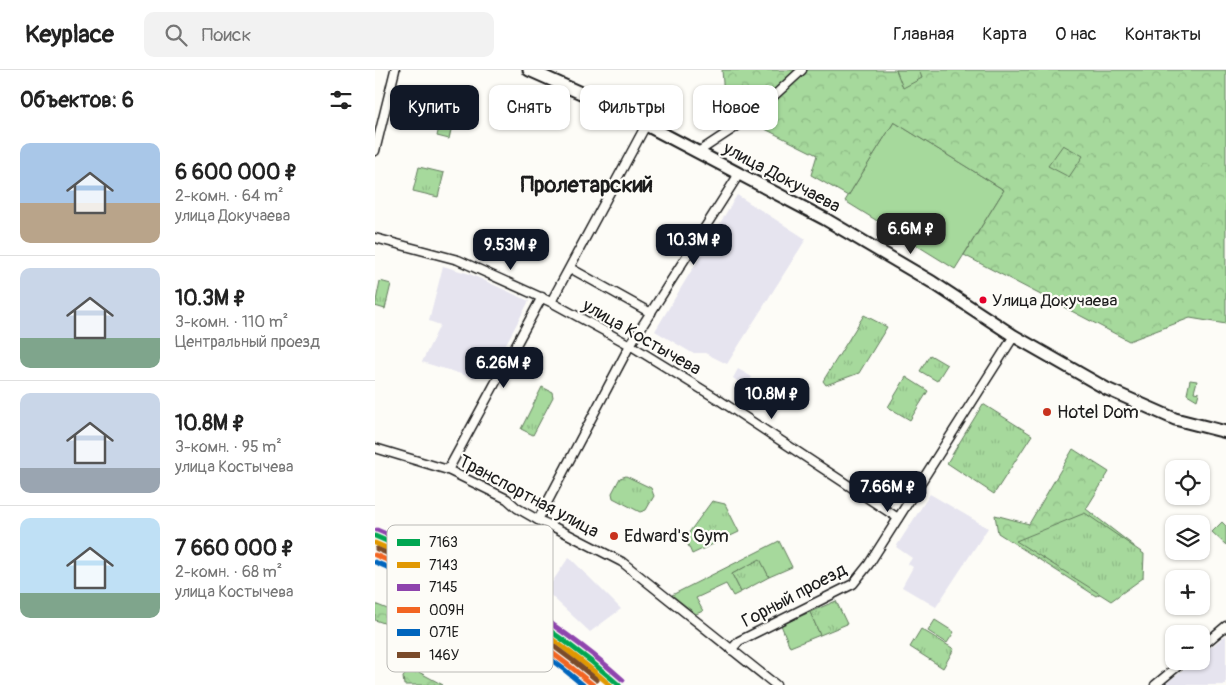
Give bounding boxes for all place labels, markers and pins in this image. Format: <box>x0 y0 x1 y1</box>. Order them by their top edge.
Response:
pin: 6.6M ₽ <box>870 212 952 255</box>
pin: 10.3M ₽ <box>648 224 740 266</box>
pin: 9.53M ₽ <box>465 228 557 271</box>
place label: Улица Докучаева <box>992 290 1118 311</box>
marker: Улица Докучаева <box>978 295 988 305</box>
pin: 6.26M ₽ <box>458 346 550 389</box>
pin: 10.8M ₽ <box>726 378 818 420</box>
place label: Hotel Dom <box>1057 401 1139 424</box>
marker: Hotel Dom <box>1041 406 1053 418</box>
pin: 7.66M ₽ <box>842 470 934 513</box>
place label: Edward's Gym <box>624 525 729 548</box>
marker: Edward's Gym <box>608 530 620 542</box>

